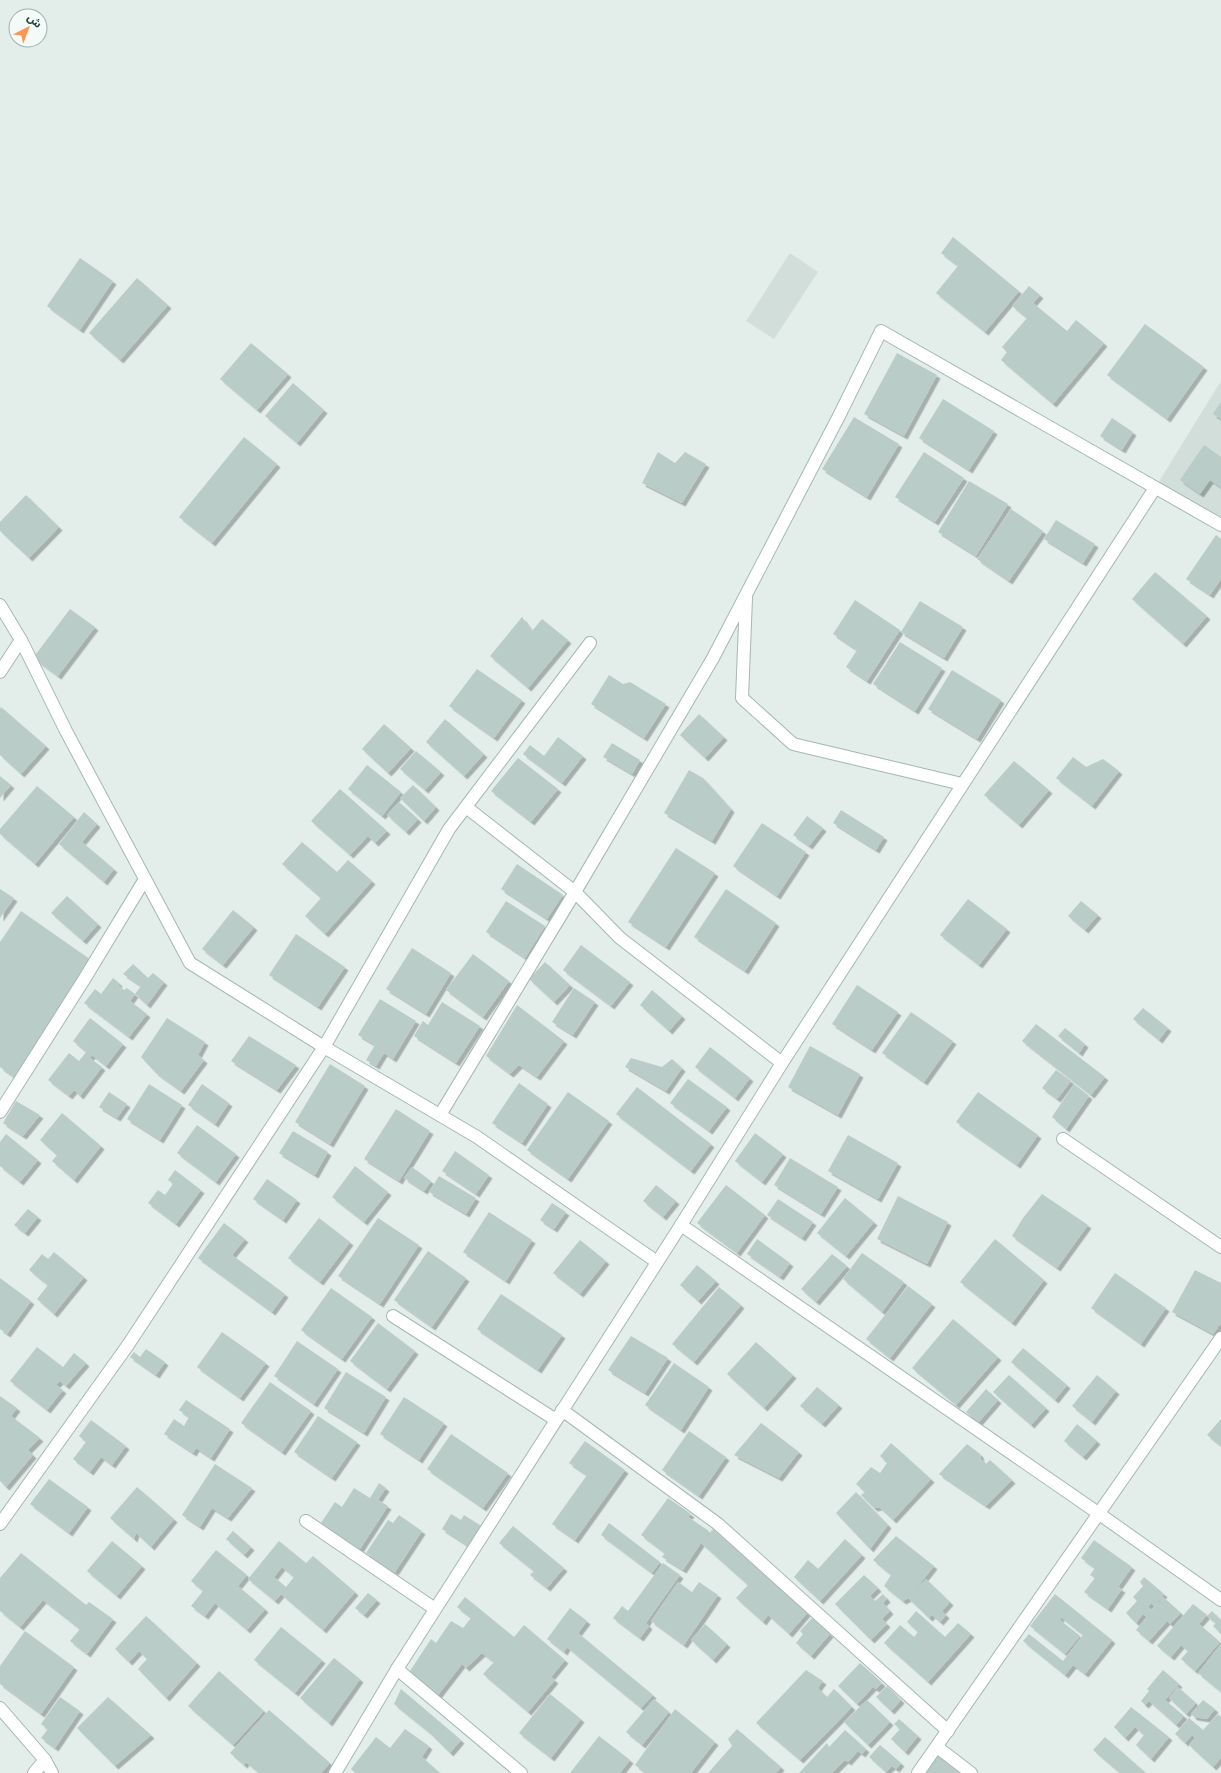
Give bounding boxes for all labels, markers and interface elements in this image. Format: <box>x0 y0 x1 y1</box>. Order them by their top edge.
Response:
north arrow <box>8 8 48 48</box>
text: ش <box>24 10 45 31</box>

